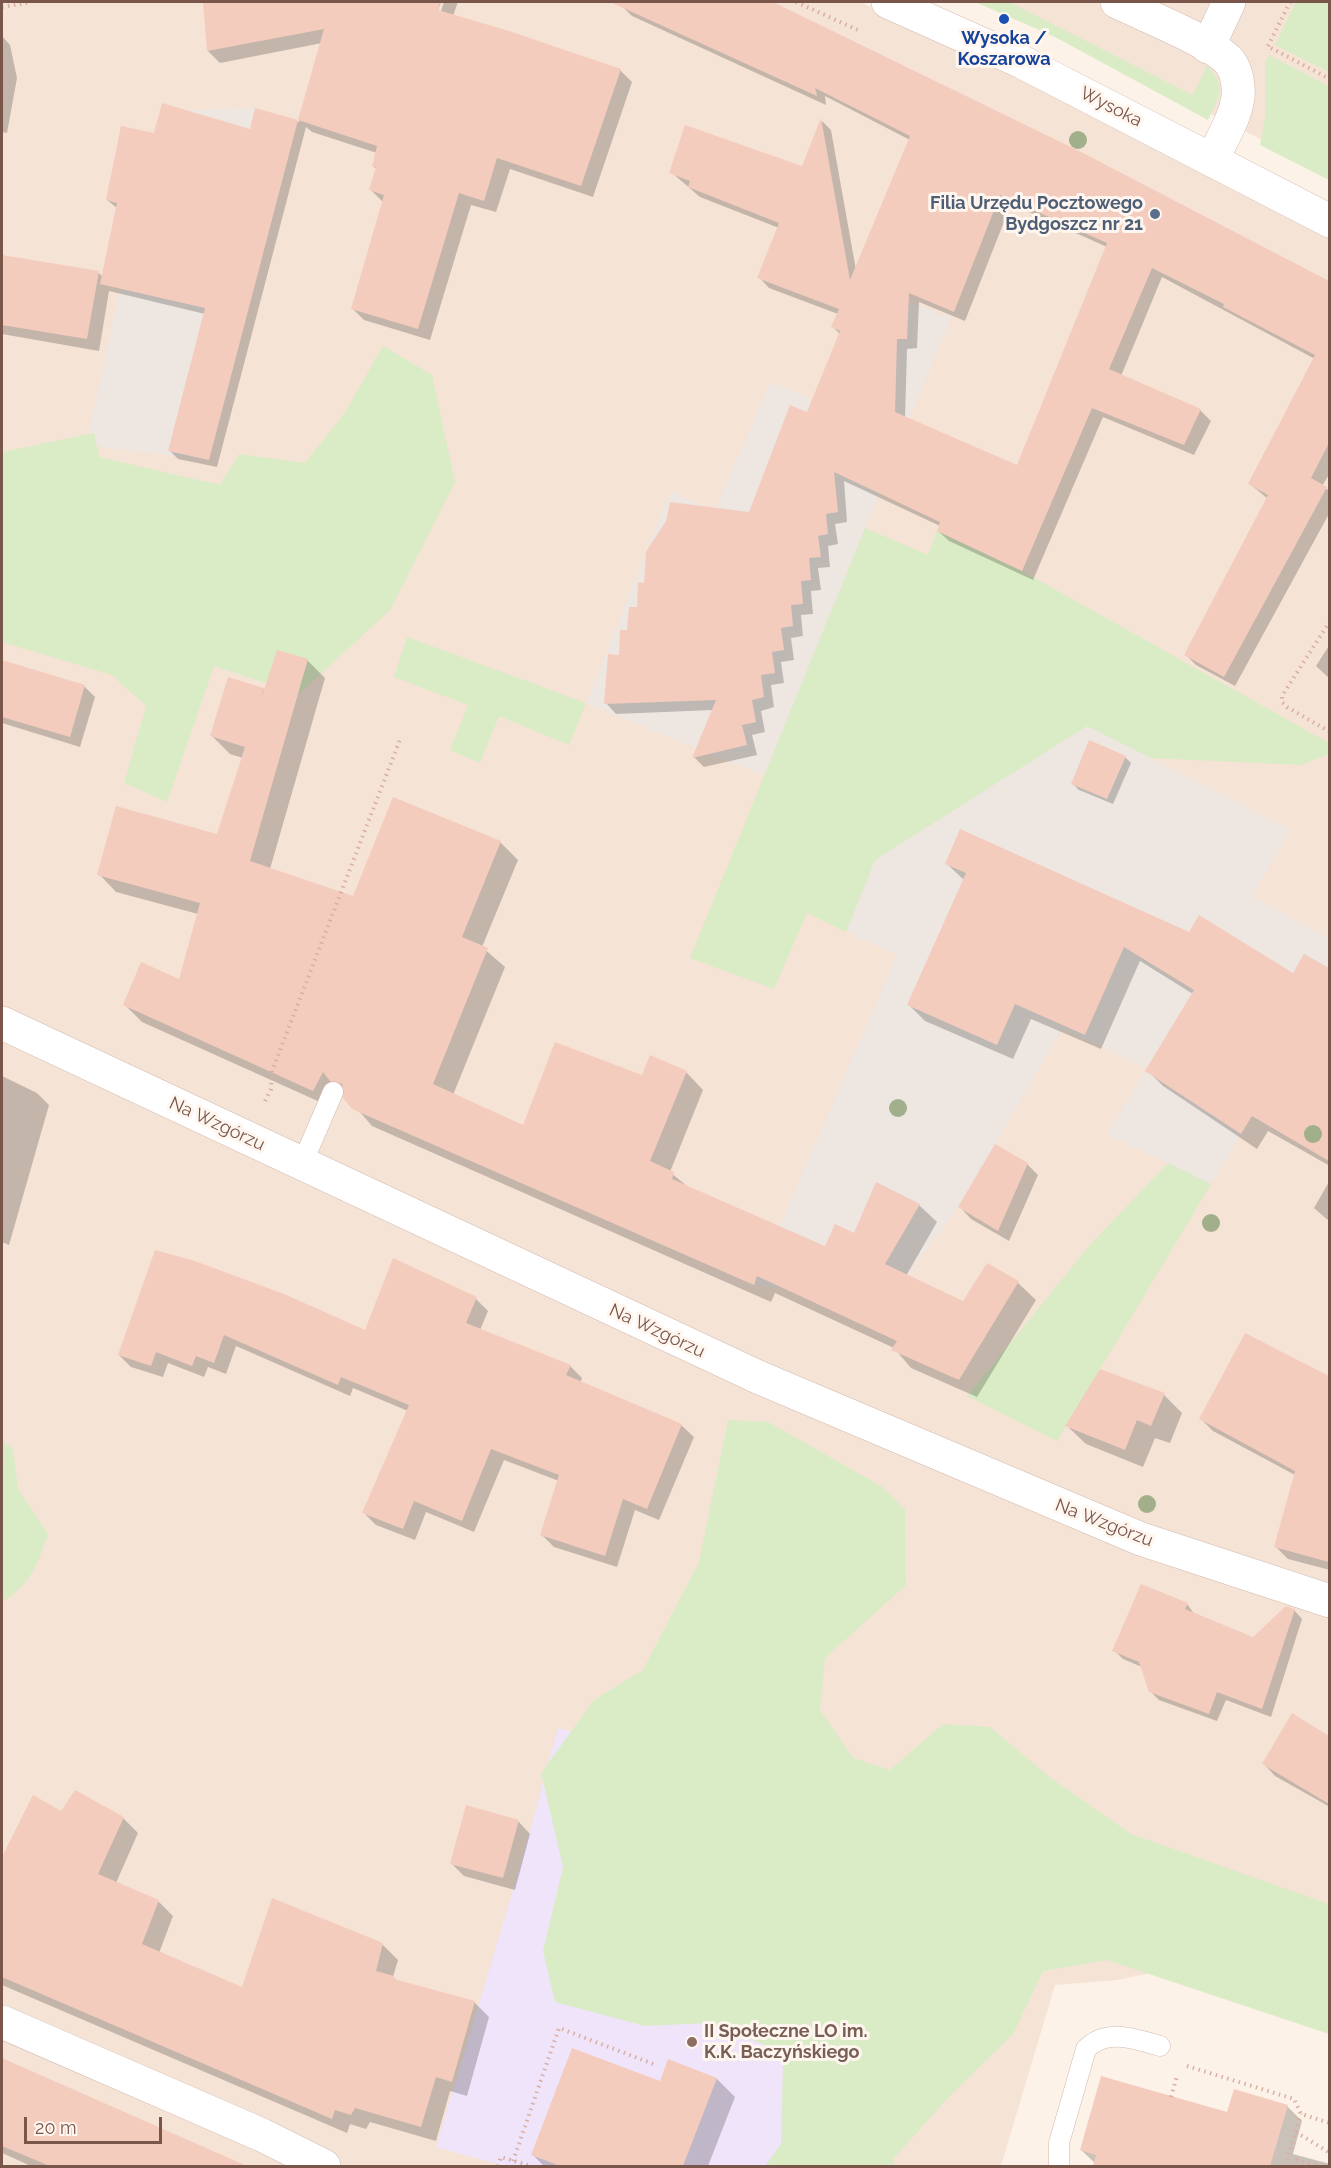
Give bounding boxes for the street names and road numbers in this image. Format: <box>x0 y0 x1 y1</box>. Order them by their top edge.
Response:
street label: Wysoka <box>1076 82 1146 132</box>
street label: Na Wzgórzu <box>166 1092 268 1156</box>
street label: Na Wzgórzu <box>606 1299 708 1363</box>
street label: Na Wzgórzu <box>1052 1494 1156 1552</box>

